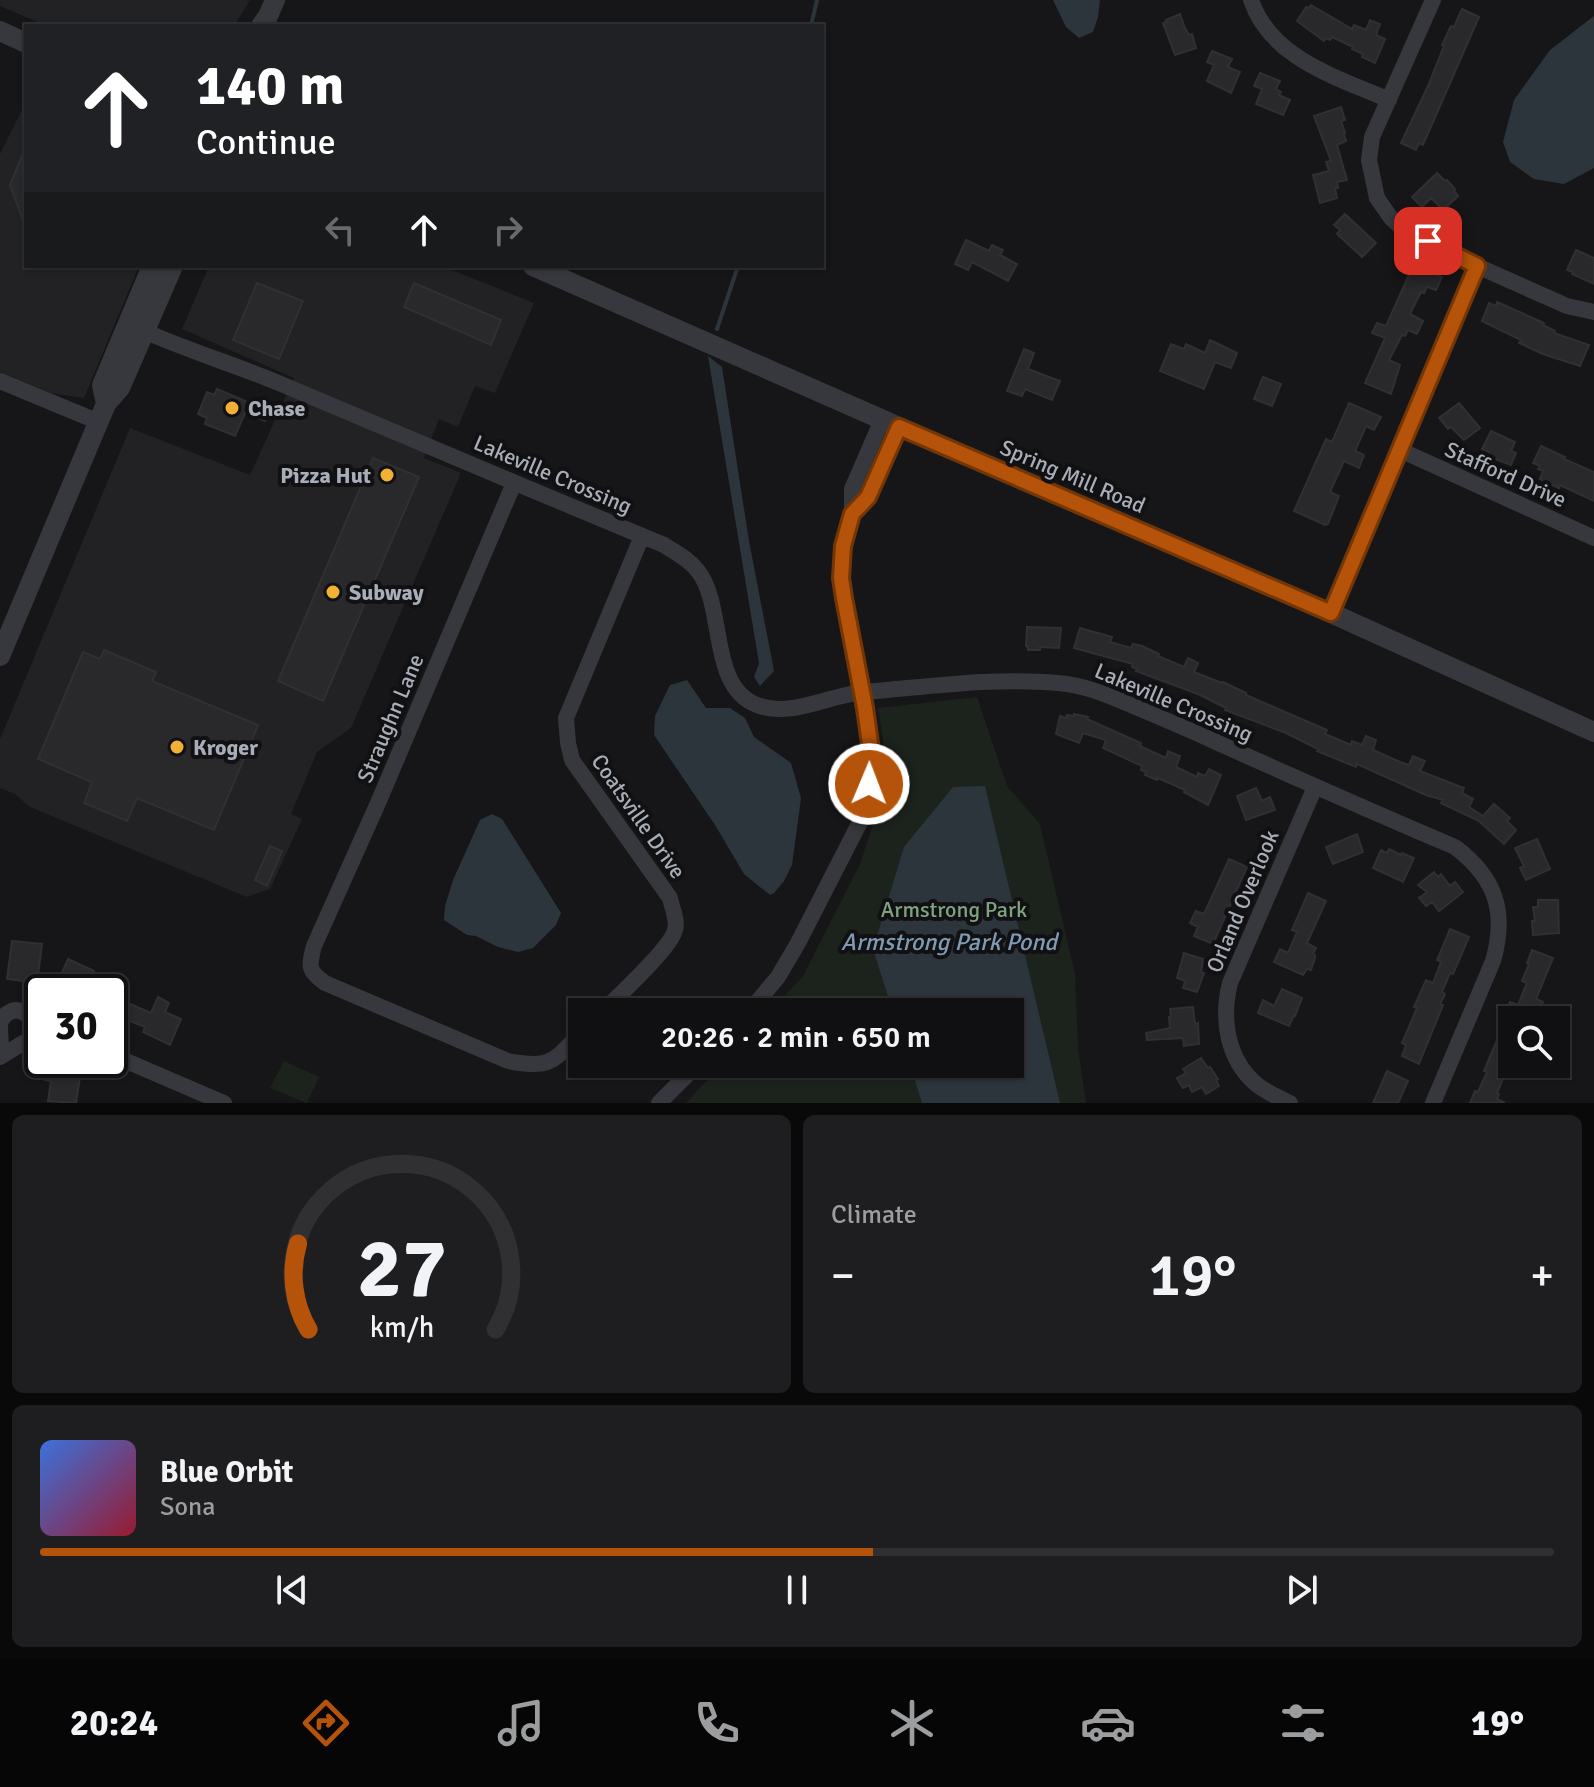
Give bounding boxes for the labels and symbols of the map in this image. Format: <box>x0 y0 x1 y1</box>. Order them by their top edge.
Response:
pin <box>1394 207 1462 275</box>
place label: Chase <box>248 395 305 422</box>
marker: Chase <box>223 399 241 417</box>
street label: Lakeville Crossing <box>470 429 636 520</box>
street label: Spring Mill Road <box>996 434 1149 519</box>
street label: Stafford Drive <box>1441 436 1571 513</box>
place label: Pizza Hut <box>280 462 371 489</box>
marker: Pizza Hut <box>378 466 396 484</box>
place label: Subway <box>349 579 424 606</box>
marker: Subway <box>324 583 342 601</box>
street label: Straughn Lane <box>351 650 430 786</box>
street label: Lakeville Crossing <box>1091 657 1257 748</box>
place label: Kroger <box>193 734 258 761</box>
marker: Kroger <box>168 738 186 756</box>
position arrow <box>827 742 911 826</box>
street label: Coatsville Drive <box>586 749 692 884</box>
street label: Orland Overlook <box>1200 826 1285 977</box>
park label: Armstrong Park <box>881 896 1027 923</box>
water label: Armstrong Park Pond <box>841 927 1060 957</box>
speed limit sign: 30 <box>24 974 128 1078</box>

